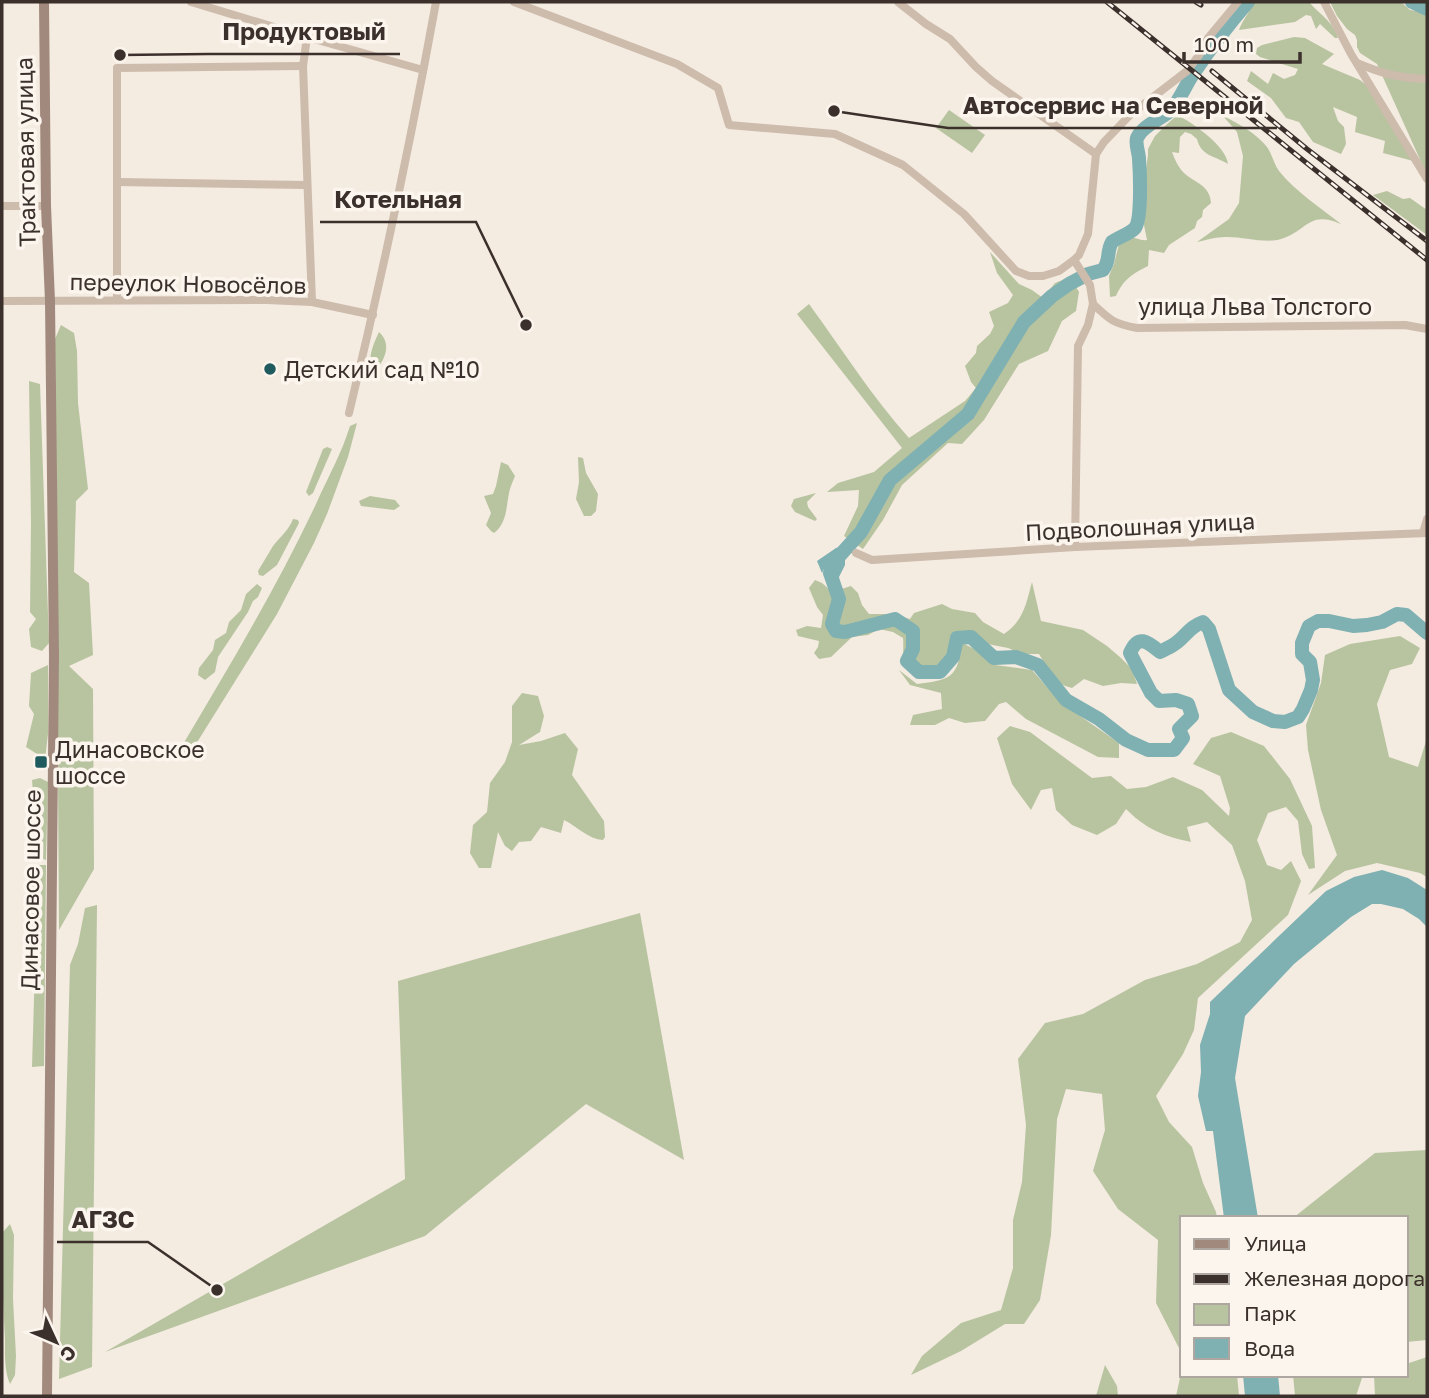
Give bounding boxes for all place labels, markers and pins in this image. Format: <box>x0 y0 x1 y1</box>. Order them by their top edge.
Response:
callout: Продуктовый <box>208 9 400 54</box>
callout: Автосервис на Северной <box>948 83 1277 128</box>
callout: Котельная <box>320 177 476 222</box>
place label: Детский сад №10 <box>284 355 480 383</box>
marker: Детский сад №10 <box>262 361 278 377</box>
place label: Динасовское шоссе <box>55 735 205 789</box>
marker: Динасовское шоссе <box>33 754 49 770</box>
callout: АГЗС <box>57 1197 148 1242</box>

